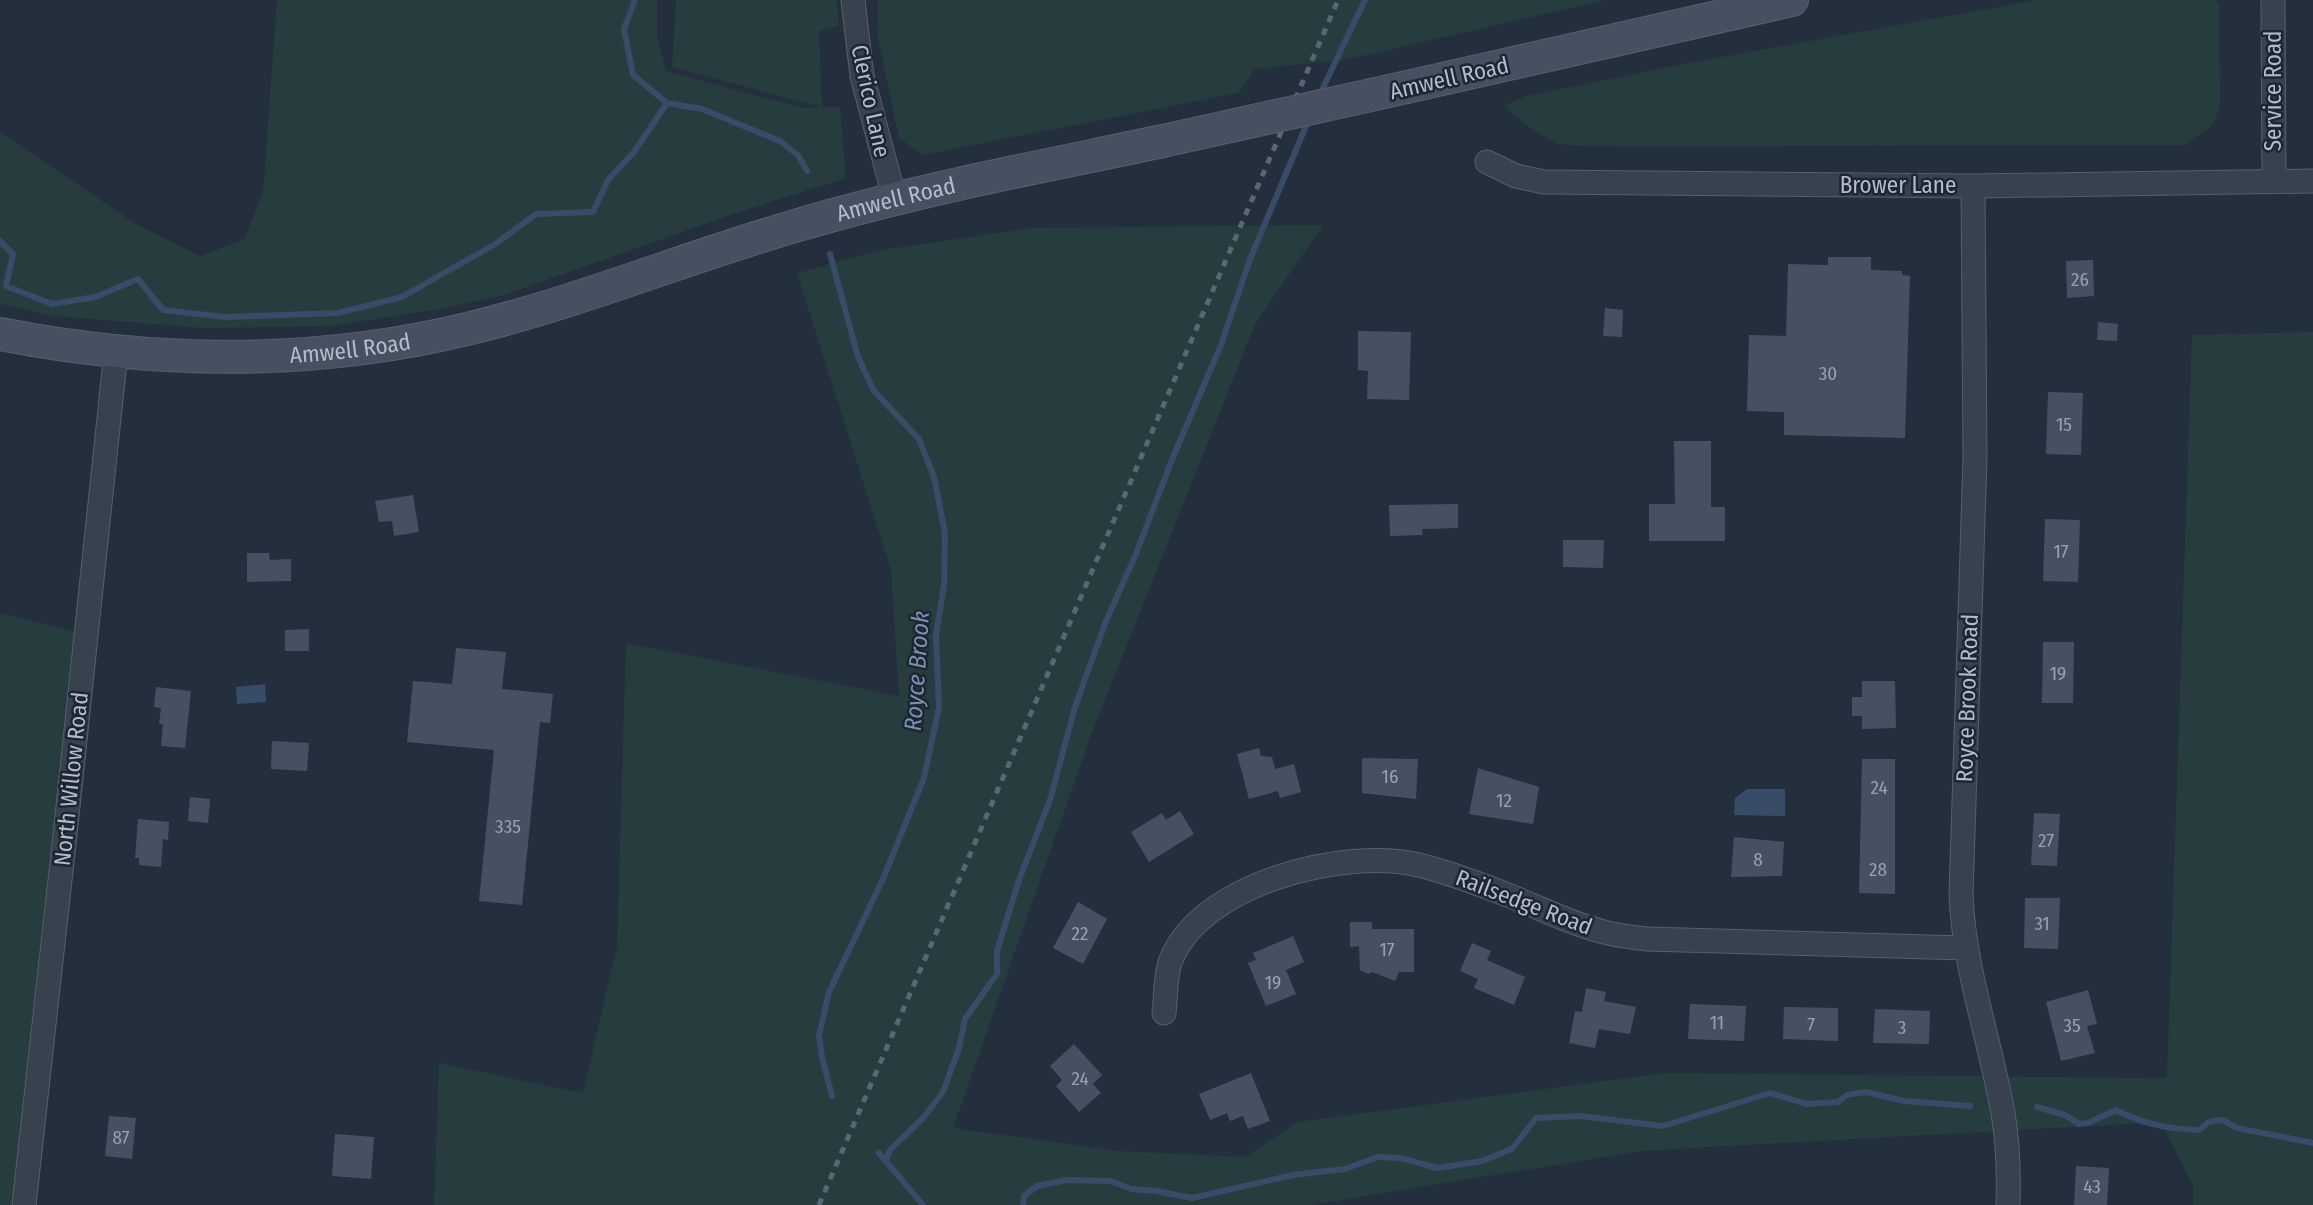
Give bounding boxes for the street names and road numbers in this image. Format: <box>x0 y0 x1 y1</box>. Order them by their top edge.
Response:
street label: Service Road <box>2259 31 2287 151</box>
street label: Clerico Lane <box>845 42 897 160</box>
street label: Amwell Road <box>1387 51 1511 105</box>
street label: Amwell Road <box>833 171 958 227</box>
street label: Brower Lane <box>1840 171 1956 199</box>
street label: Amwell Road <box>289 327 413 369</box>
street label: Royce Brook Road <box>1950 613 1984 783</box>
street label: North Willow Road <box>48 691 94 867</box>
street label: Railsedge Road <box>1452 863 1596 941</box>

